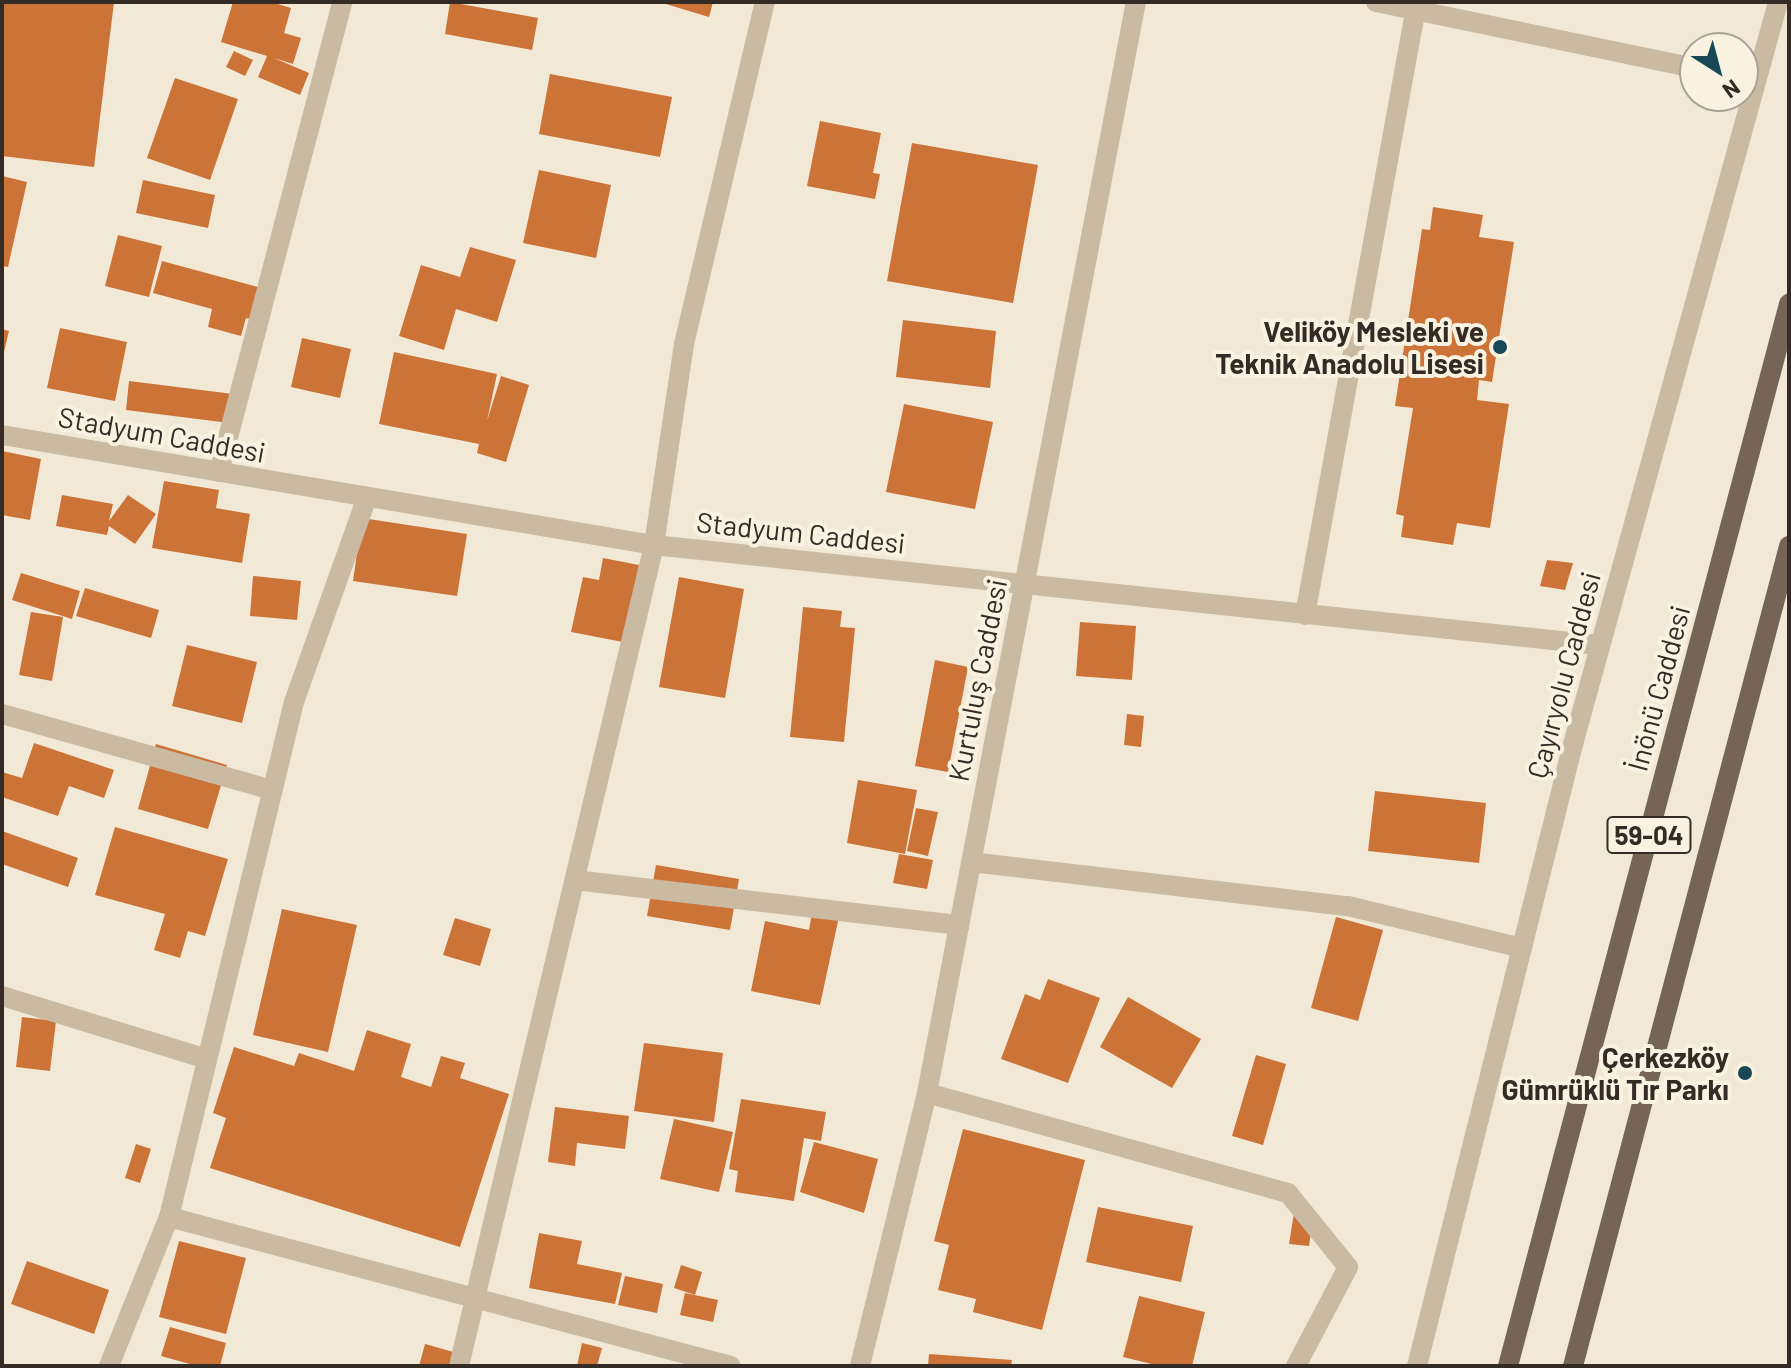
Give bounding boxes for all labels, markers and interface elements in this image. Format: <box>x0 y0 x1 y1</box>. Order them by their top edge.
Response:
north arrow <box>1679 32 1759 112</box>
text: N <box>1718 75 1746 105</box>
place label: Veliköy Mesleki ve Teknik Anadolu Lisesi <box>1215 314 1484 380</box>
marker: Veliköy Mesleki ve Teknik Anadolu Lisesi <box>1491 338 1509 356</box>
street label: Stadyum Caddesi <box>56 399 268 469</box>
street label: Stadyum Caddesi <box>695 504 907 560</box>
street label: Çayıryolu Caddesi <box>1519 568 1607 782</box>
street label: Kurtuluş Caddesi <box>941 576 1013 784</box>
street label: İnönü Caddesi <box>1620 602 1696 774</box>
road number: 59-04 <box>1605 813 1693 857</box>
place label: Çerkezköy Gümrüklü Tır Parkı <box>1502 1040 1729 1106</box>
marker: Çerkezköy Gümrüklü Tır Parkı <box>1736 1064 1754 1082</box>

